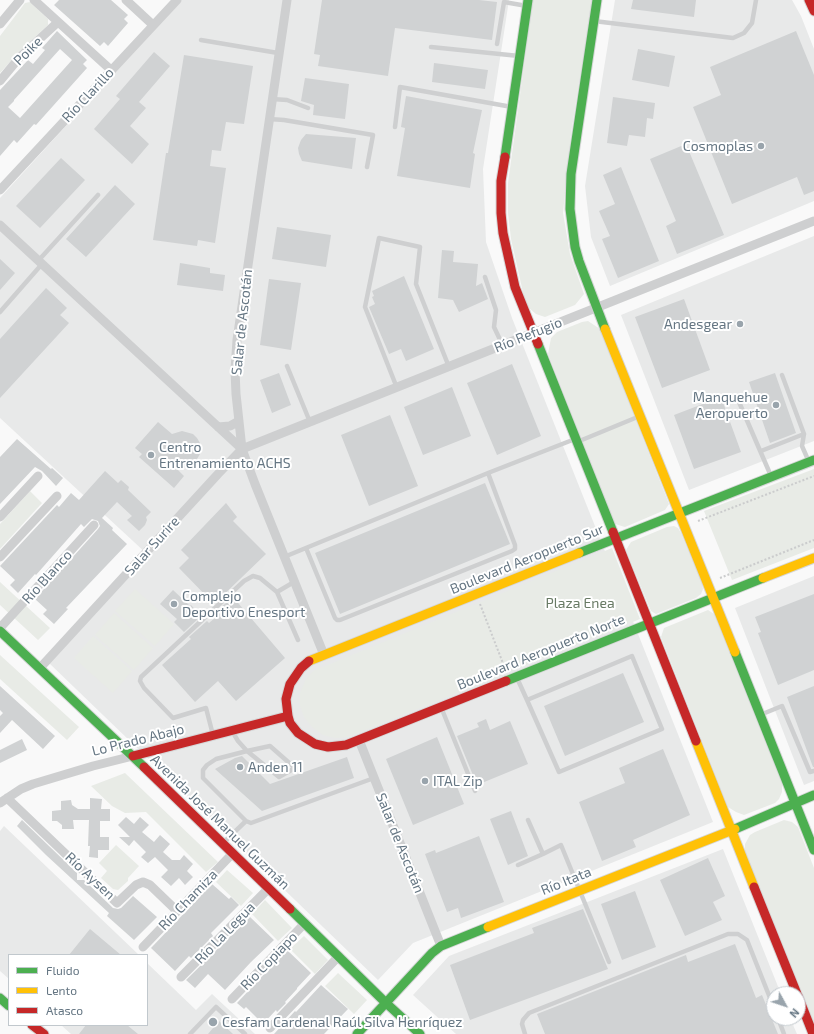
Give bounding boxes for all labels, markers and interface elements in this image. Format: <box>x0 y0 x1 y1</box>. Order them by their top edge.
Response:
street label: Poike <box>10 33 46 69</box>
street label: Río Clarillo <box>59 64 117 126</box>
place label: Cosmoplas <box>683 138 753 154</box>
marker: Cosmoplas <box>756 141 766 151</box>
street label: Salar de Ascotán <box>228 268 256 376</box>
street label: Río Refugio <box>492 314 564 356</box>
place label: Andesgear <box>664 316 732 332</box>
marker: Andesgear <box>735 319 745 329</box>
place label: Manquehue Aeropuerto <box>693 389 768 422</box>
marker: Manquehue Aeropuerto <box>771 400 781 410</box>
place label: Centro Entrenamiento ACHS <box>159 439 291 472</box>
marker: Centro Entrenamiento ACHS <box>146 450 156 460</box>
street label: Salar Surire <box>121 513 183 579</box>
street label: Boulevard Aeropuerto Sur <box>448 520 606 598</box>
street label: Río Blanco <box>18 547 76 607</box>
place label: Complejo Deportivo Enesport <box>182 588 305 620</box>
park label: Plaza Enea <box>545 595 615 611</box>
marker: Complejo Deportivo Enesport <box>169 599 179 609</box>
street label: Boulevard Aeropuerto Norte <box>455 611 627 693</box>
street label: Lo Prado Abajo <box>90 720 186 760</box>
street label: Avenida José Manuel Guzmán <box>147 751 293 893</box>
place label: Anden 11 <box>248 759 303 775</box>
marker: Anden 11 <box>235 762 245 772</box>
place label: ITAL Zip <box>433 773 483 789</box>
marker: ITAL Zip <box>420 776 430 786</box>
street label: Salar de Ascotán <box>372 791 428 895</box>
street label: Río Aysen <box>62 849 118 903</box>
street label: Río Itata <box>538 863 594 899</box>
street label: Río Chamiza <box>155 866 221 934</box>
street label: Río La Legua <box>191 899 259 967</box>
street label: Río Copiapo <box>237 928 301 994</box>
legend <box>8 954 148 1026</box>
text: Fluido <box>46 963 80 977</box>
text: Lento <box>46 983 77 997</box>
north arrow <box>766 986 806 1026</box>
text: Atasco <box>46 1003 83 1017</box>
text: N <box>787 1006 802 1021</box>
place label: Cesfam Cardenal Raúl Silva Henríquez <box>222 1014 462 1030</box>
marker: Cesfam Cardenal Raúl Silva Henríquez <box>207 1016 219 1028</box>

